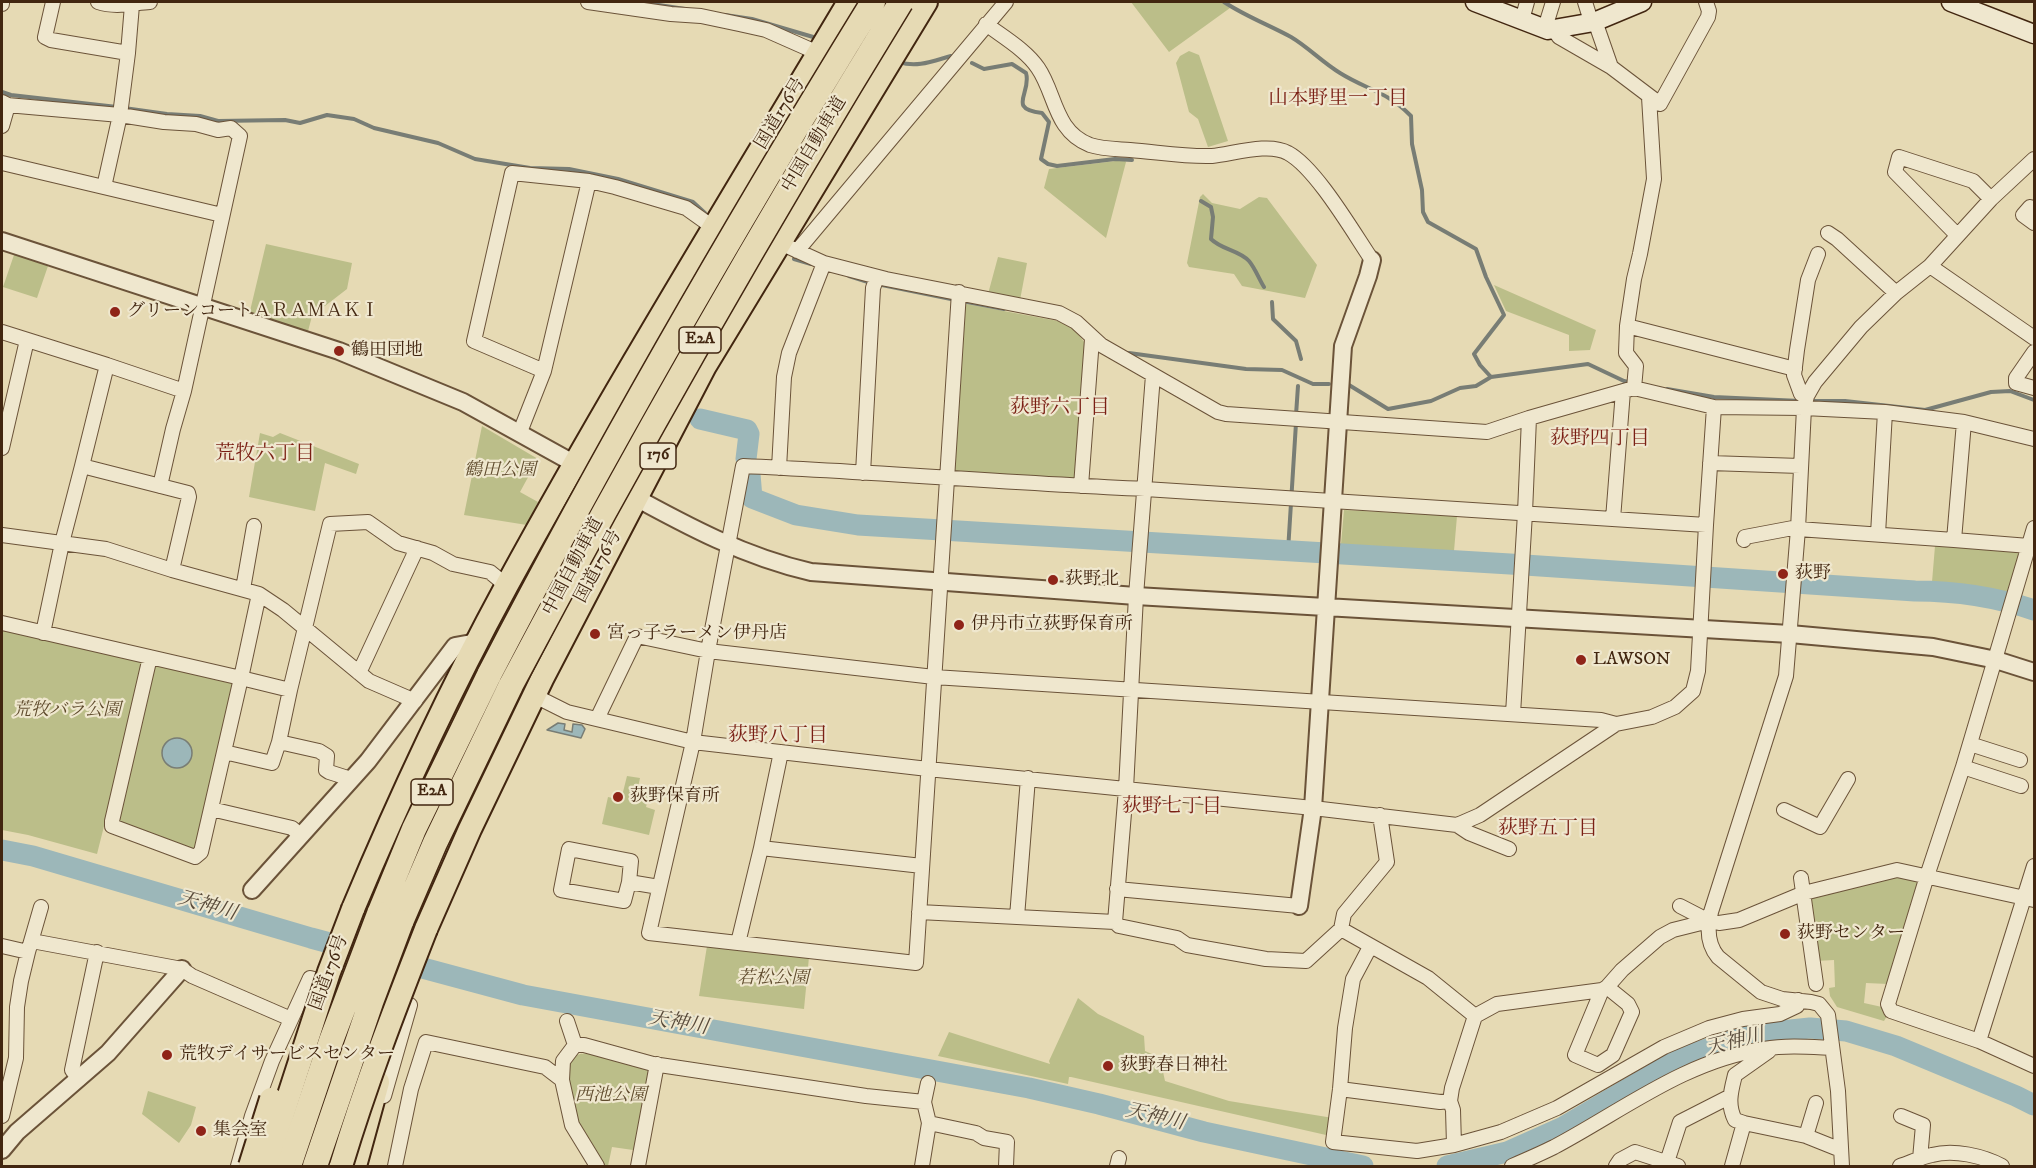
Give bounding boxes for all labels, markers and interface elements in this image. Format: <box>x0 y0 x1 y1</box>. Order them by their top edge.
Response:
street label: 国道176号 <box>751 74 811 154</box>
district label: 山本野里一丁目 <box>1268 88 1408 112</box>
street label: 中国自動車道 <box>778 93 852 197</box>
place label: グリーンコートＡＲＡＭＡＫＩ <box>127 301 379 323</box>
marker: グリーンコートＡＲＡＭＡＫＩ <box>108 305 122 319</box>
road number: E2A <box>679 327 721 353</box>
place label: 鶴田団地 <box>351 340 423 362</box>
marker: 鶴田団地 <box>332 344 346 358</box>
district label: 荻野六丁目 <box>1010 397 1110 421</box>
district label: 荻野四丁目 <box>1550 428 1650 452</box>
district label: 荒牧六丁目 <box>215 443 315 467</box>
road number: 176 <box>640 443 676 469</box>
park label: 鶴田公園 <box>464 460 536 482</box>
street label: 中国自動車道 <box>539 514 609 620</box>
street label: 国道176号 <box>571 527 627 607</box>
place label: 荻野 <box>1795 563 1831 585</box>
marker: 荻野 <box>1776 567 1790 581</box>
place label: 荻野北 <box>1065 569 1119 591</box>
marker: 荻野北 <box>1046 573 1060 587</box>
place label: 伊丹市立荻野保育所 <box>971 614 1133 636</box>
marker: 伊丹市立荻野保育所 <box>952 618 966 632</box>
place label: 宮っ子ラーメン伊丹店 <box>607 623 787 645</box>
marker: 宮っ子ラーメン伊丹店 <box>588 627 602 641</box>
place label: LAWSON <box>1593 649 1670 671</box>
marker: LAWSON <box>1574 653 1588 667</box>
park label: 荒牧バラ公園 <box>13 700 121 722</box>
district label: 荻野八丁目 <box>728 725 828 749</box>
road number: E2A <box>411 779 453 805</box>
place label: 荻野保育所 <box>630 786 720 808</box>
marker: 荻野保育所 <box>611 790 625 804</box>
district label: 荻野七丁目 <box>1122 796 1222 820</box>
district label: 荻野五丁目 <box>1498 818 1598 842</box>
water label: 天神川 <box>175 887 239 927</box>
place label: 荻野センター <box>1797 923 1905 945</box>
marker: 荻野センター <box>1778 927 1792 941</box>
street label: 国道176号 <box>306 932 354 1014</box>
park label: 若松公園 <box>737 968 809 990</box>
water label: 天神川 <box>646 1007 710 1041</box>
water label: 天神川 <box>1703 1024 1767 1062</box>
place label: 荒牧デイサービスセンター <box>179 1044 395 1066</box>
marker: 荒牧デイサービスセンター <box>160 1048 174 1062</box>
place label: 荻野春日神社 <box>1120 1055 1228 1077</box>
marker: 荻野春日神社 <box>1101 1059 1115 1073</box>
park label: 西池公園 <box>575 1085 647 1107</box>
water label: 天神川 <box>1123 1100 1187 1136</box>
place label: 集会室 <box>213 1120 267 1142</box>
marker: 集会室 <box>194 1124 208 1138</box>

